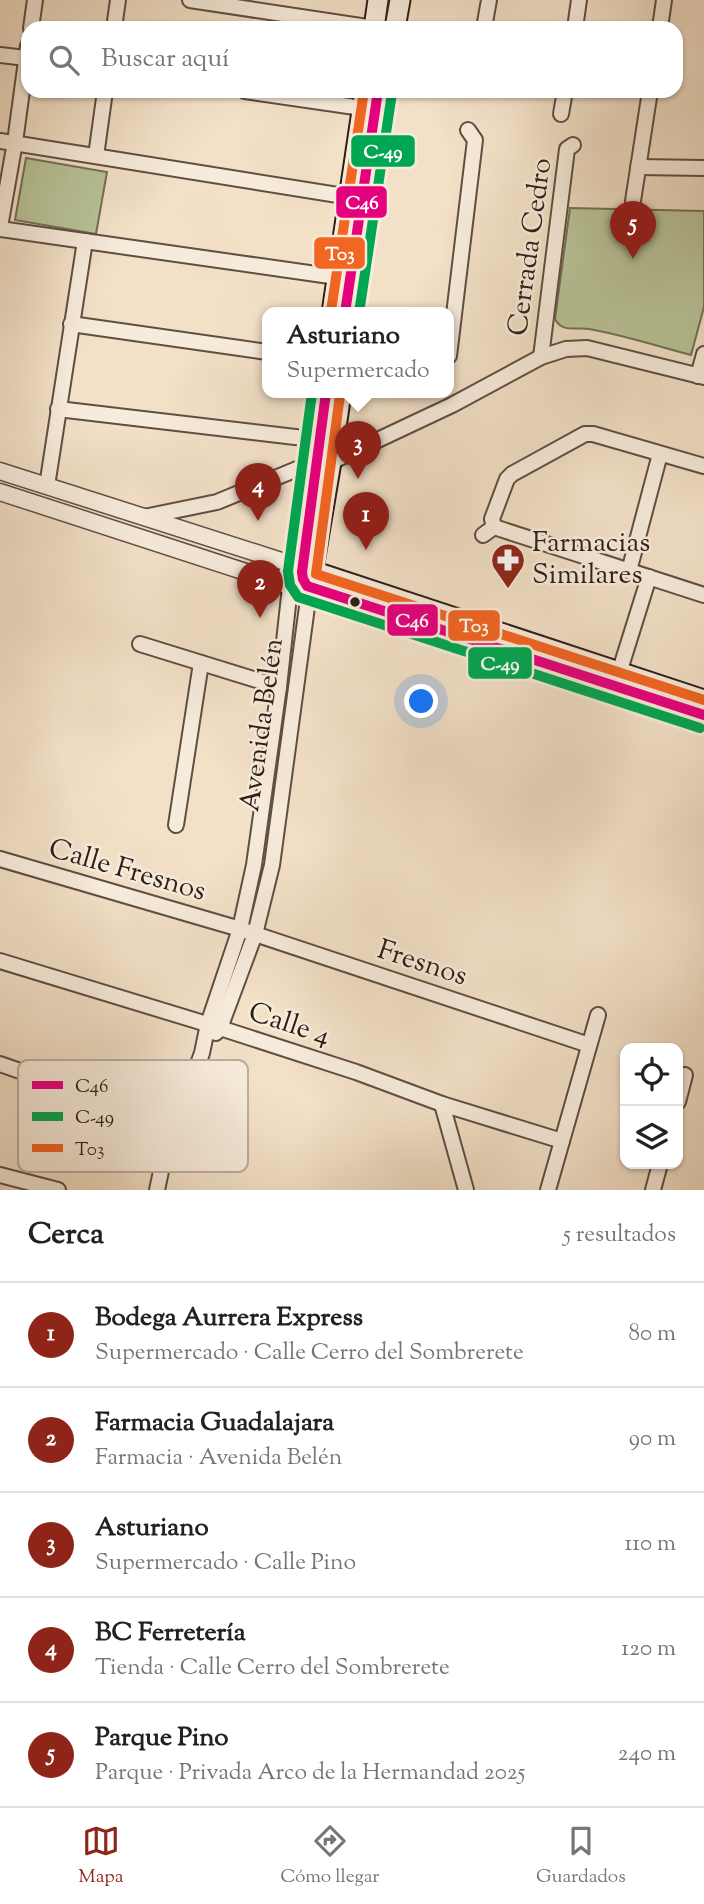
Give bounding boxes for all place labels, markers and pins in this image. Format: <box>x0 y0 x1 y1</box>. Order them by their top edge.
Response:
pin: 5 <box>610 201 656 259</box>
pin: 3 <box>335 421 381 479</box>
pin: 4 <box>235 463 281 521</box>
pin: 1 <box>343 492 389 550</box>
place label: Farmacias Similares <box>532 524 650 596</box>
pharmacy icon: Farmacias Similares <box>489 541 527 590</box>
pin: 2 <box>237 560 283 618</box>
unlabelled marker <box>348 595 362 609</box>

